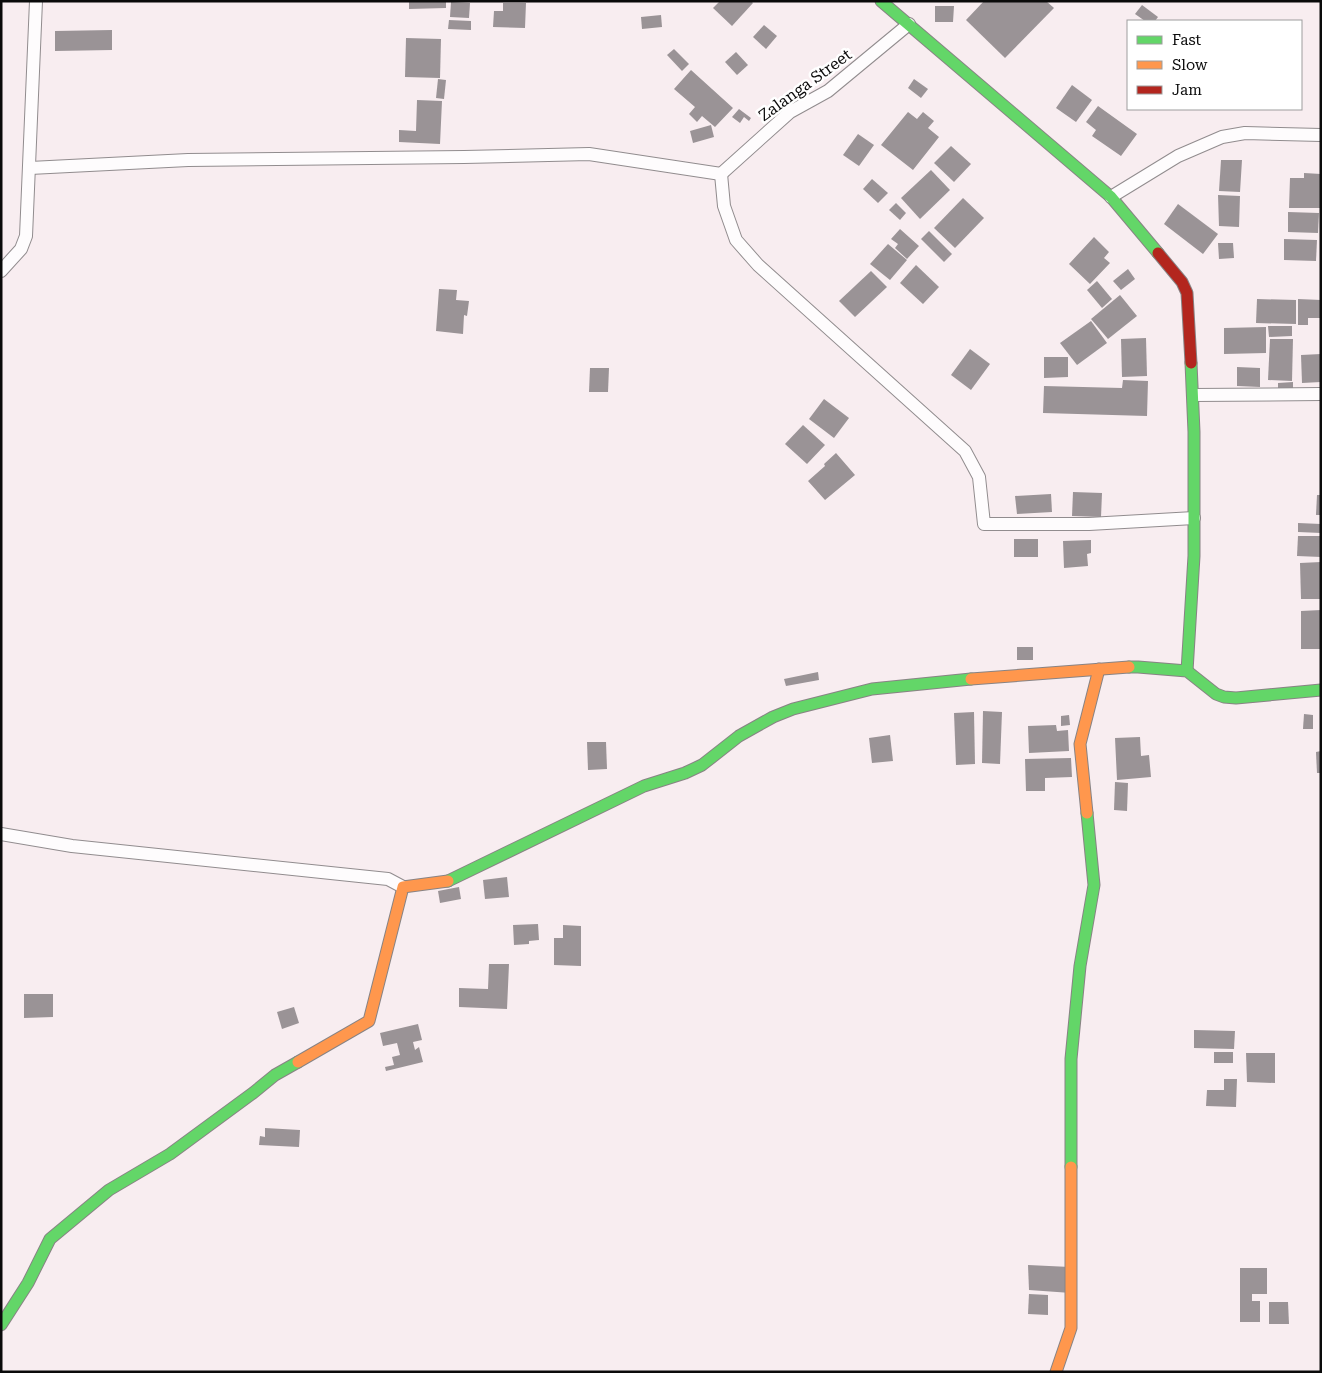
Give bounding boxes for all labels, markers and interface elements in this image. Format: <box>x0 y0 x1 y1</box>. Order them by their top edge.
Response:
legend <box>1127 20 1302 110</box>
text: Fast <box>1172 31 1202 49</box>
street label: Zalanga Street <box>755 45 855 125</box>
text: Slow <box>1172 56 1208 74</box>
text: Jam <box>1172 81 1202 99</box>

